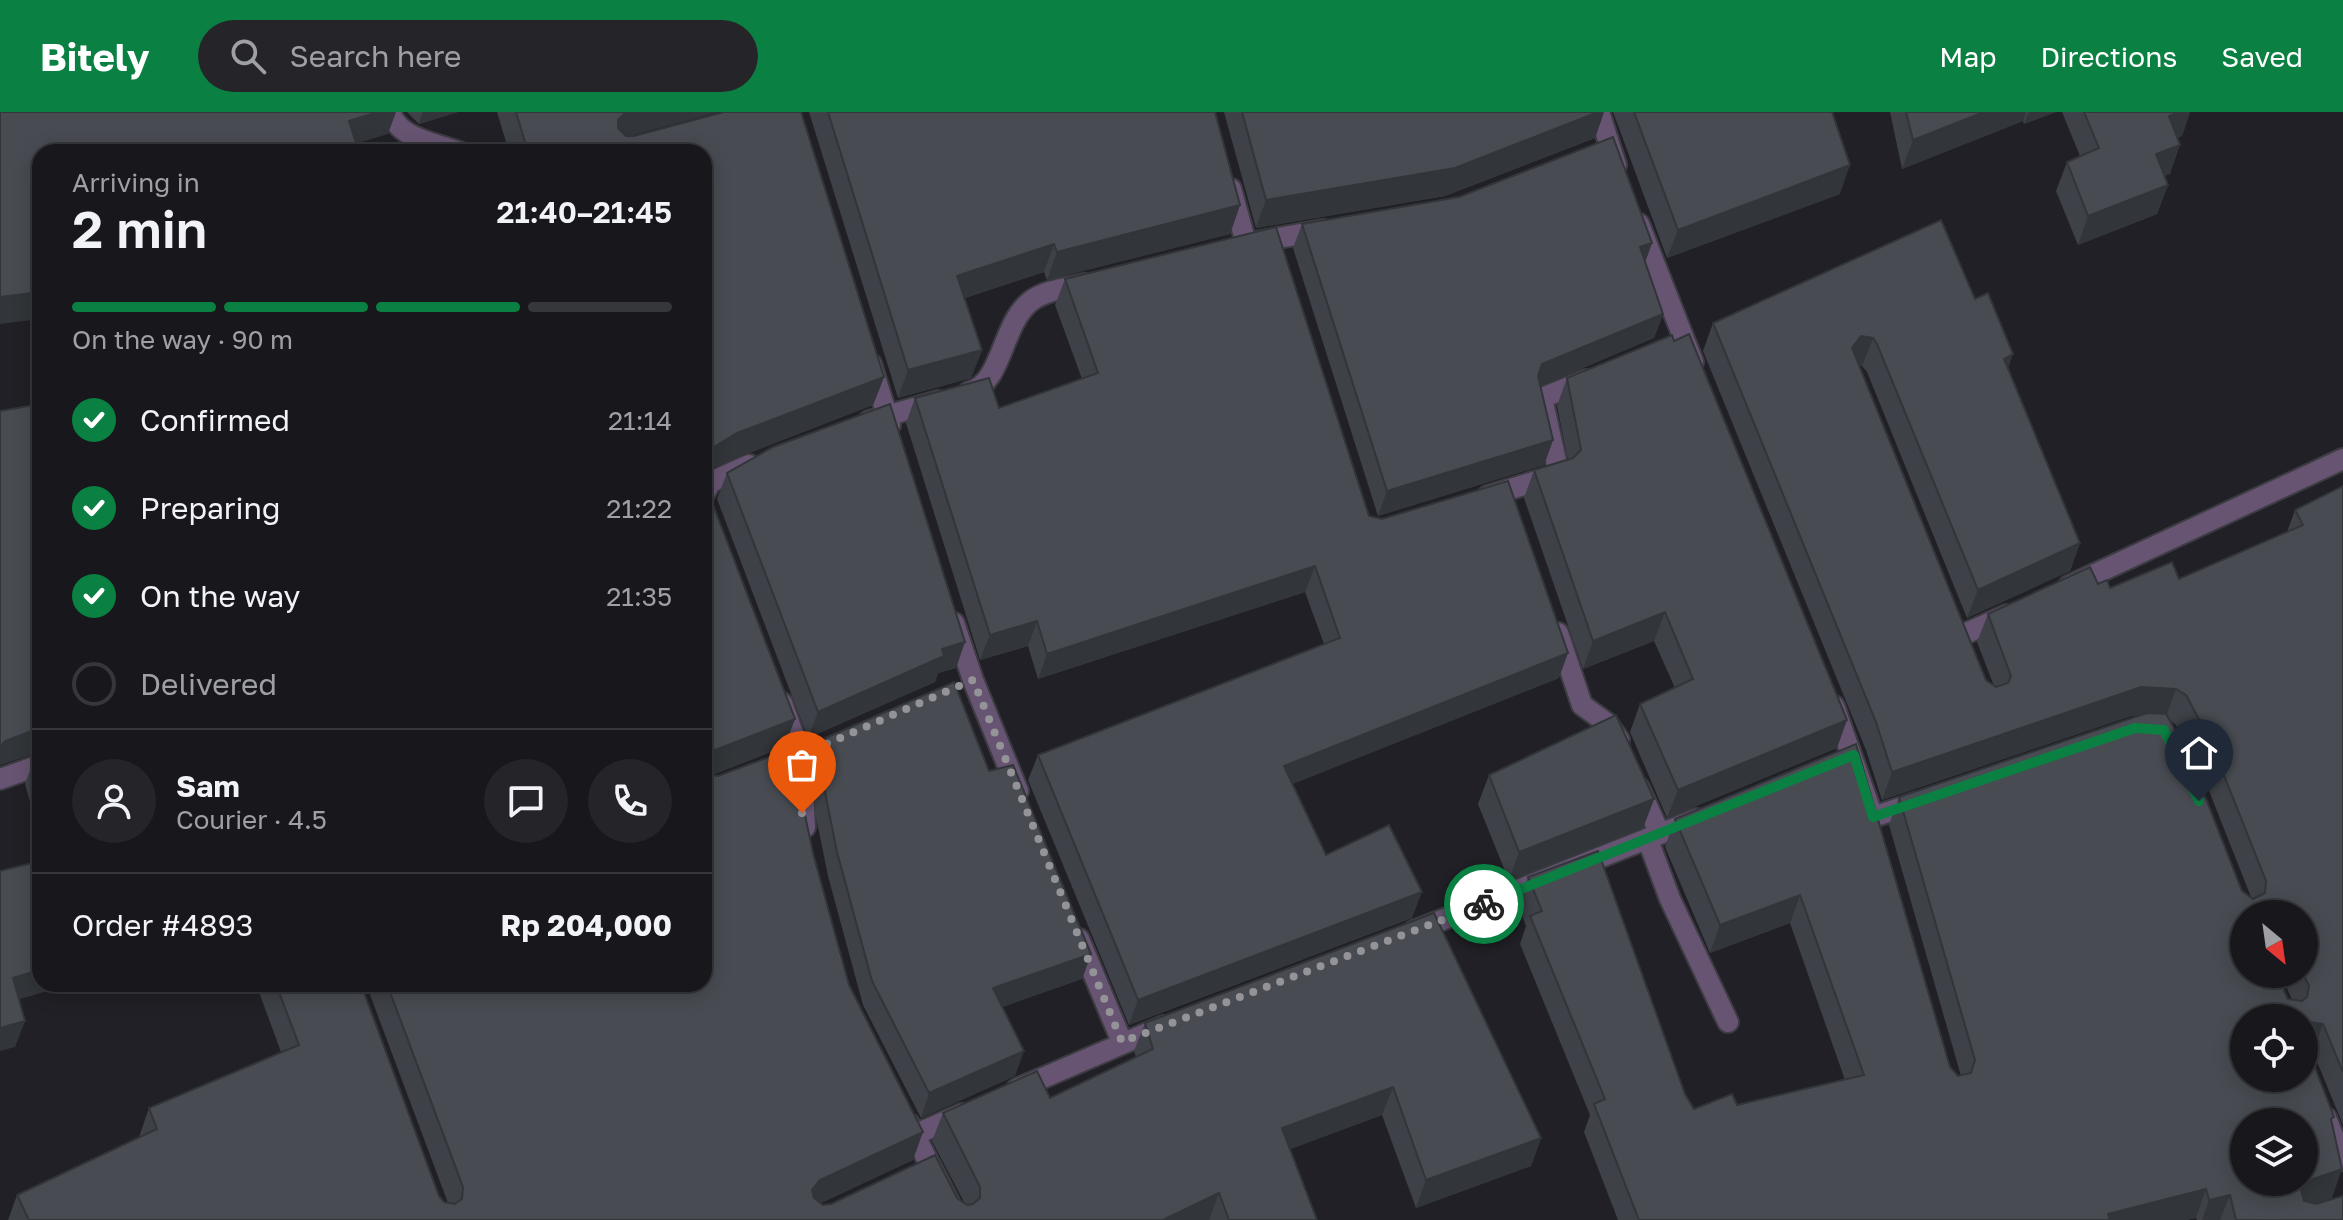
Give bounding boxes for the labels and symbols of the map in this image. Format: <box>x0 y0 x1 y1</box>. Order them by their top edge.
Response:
pin <box>2165 719 2233 801</box>
pin <box>768 731 836 813</box>
courier <box>1444 864 1524 944</box>
north arrow <box>2230 900 2318 988</box>

